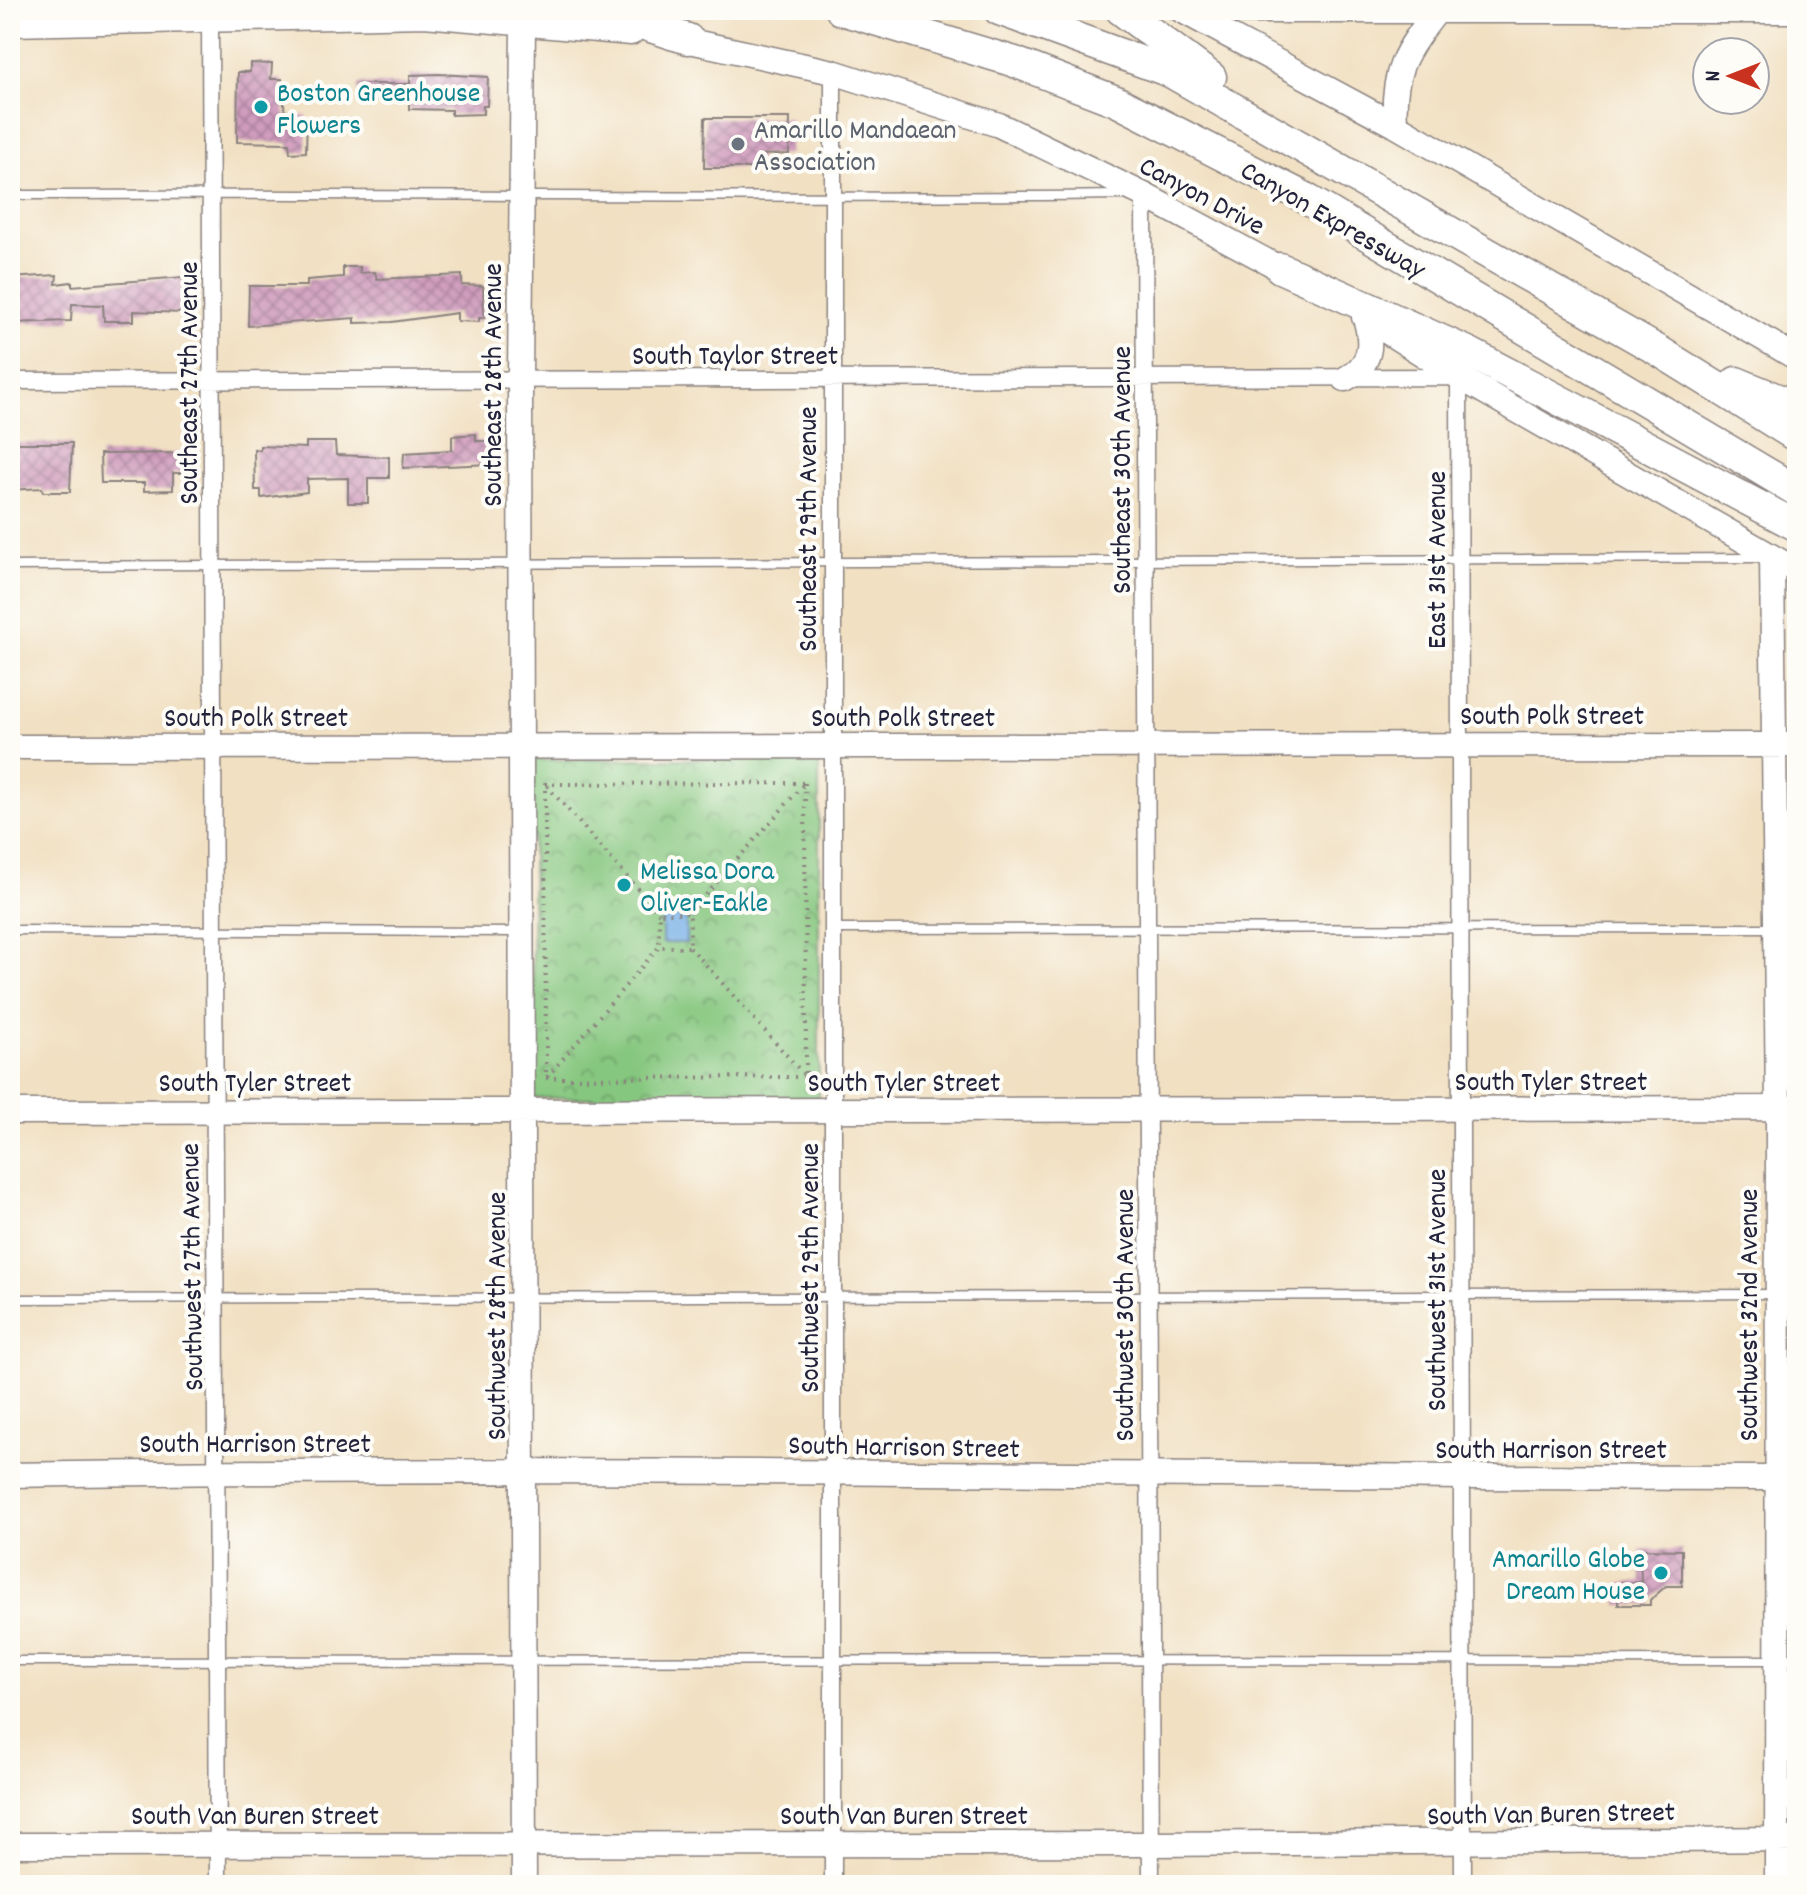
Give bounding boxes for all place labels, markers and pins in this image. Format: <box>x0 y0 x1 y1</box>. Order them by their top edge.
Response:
place label: Boston Greenhouse Flowers <box>277 76 480 148</box>
marker: Boston Greenhouse Flowers <box>252 98 270 116</box>
place label: Amarillo Mandaean Association <box>754 113 957 185</box>
marker: Amarillo Mandaean Association <box>729 135 747 153</box>
place label: Melissa Dora Oliver-Eakle <box>640 854 775 926</box>
marker: Melissa Dora Oliver-Eakle <box>615 876 633 894</box>
place label: Amarillo Globe Dream House <box>1492 1542 1645 1614</box>
marker: Amarillo Globe Dream House <box>1652 1564 1670 1582</box>

